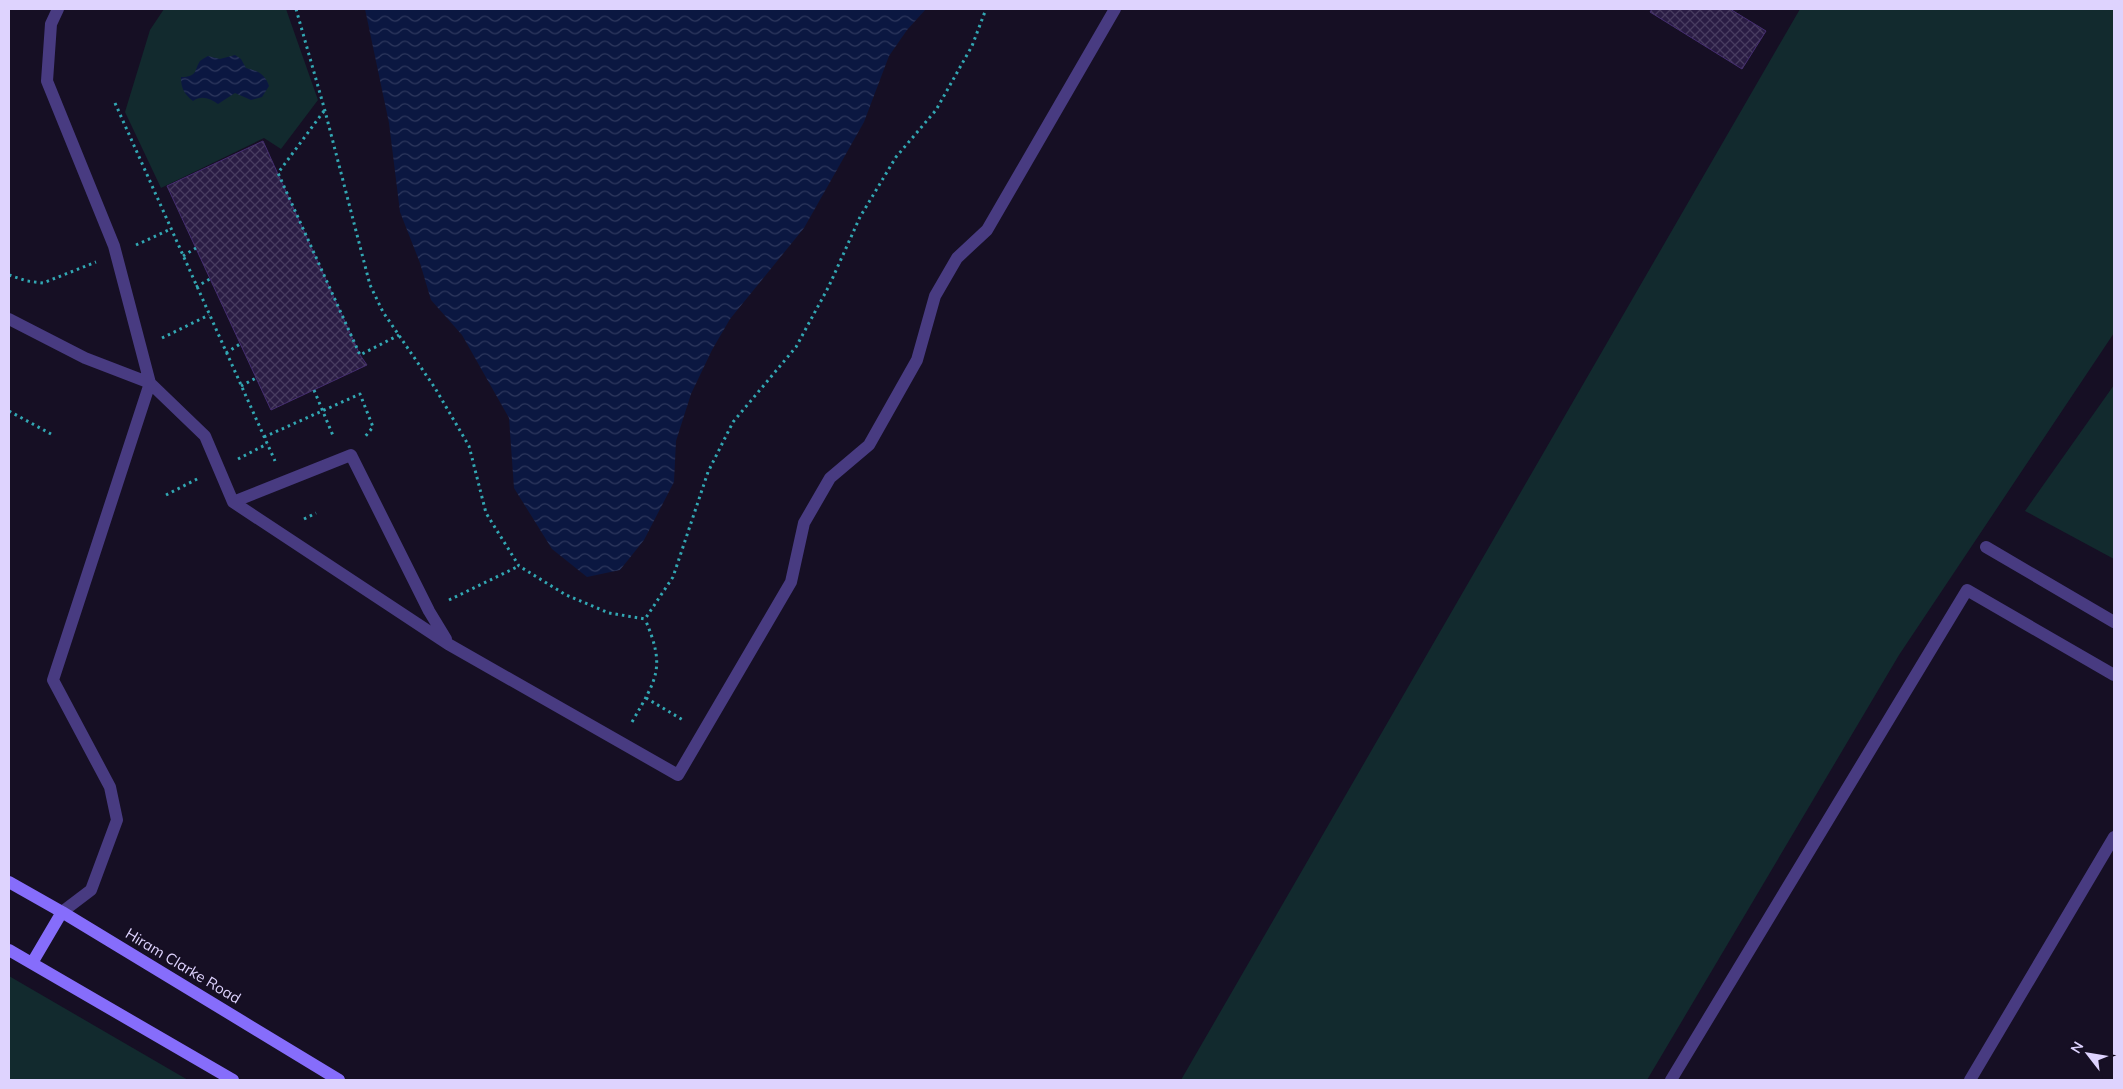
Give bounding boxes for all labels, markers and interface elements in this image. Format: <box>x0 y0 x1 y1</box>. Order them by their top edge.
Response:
street label: Hiram Clarke Road <box>122 924 244 1007</box>
north arrow <box>2063 1029 2113 1079</box>
text: N <box>2066 1038 2087 1056</box>

